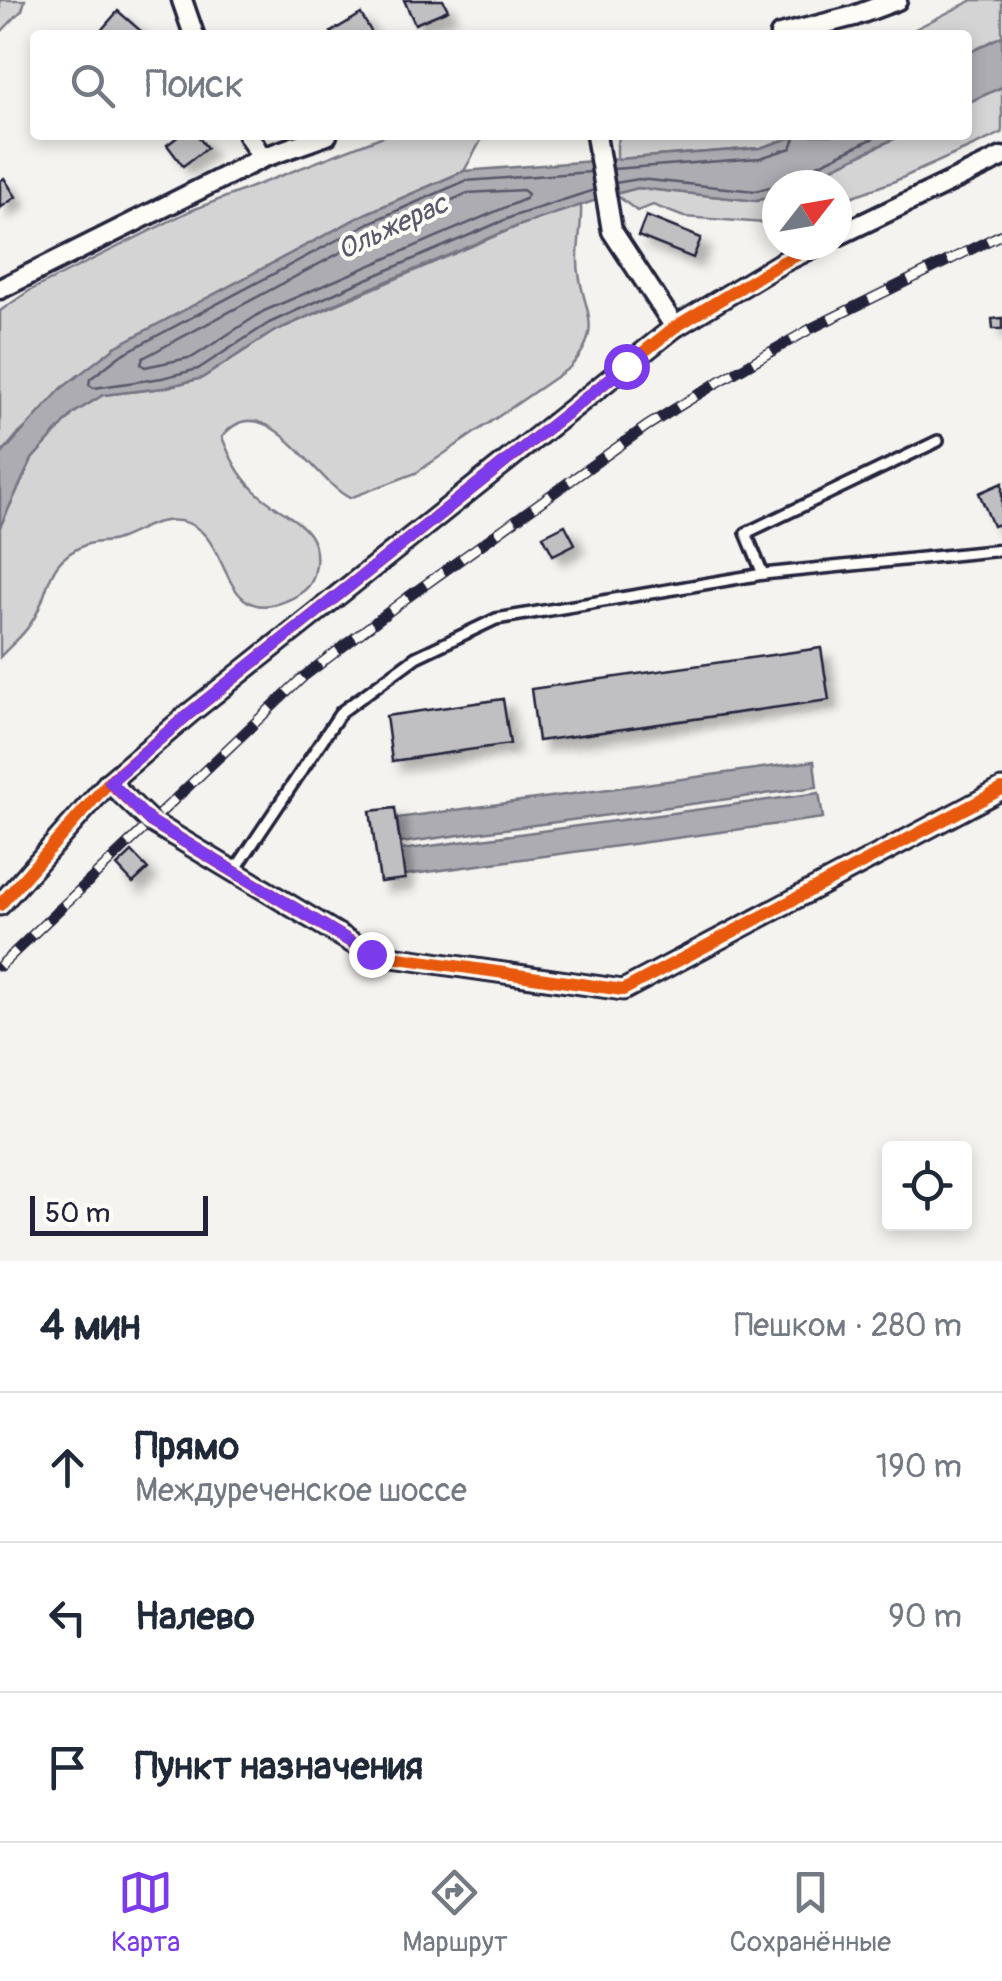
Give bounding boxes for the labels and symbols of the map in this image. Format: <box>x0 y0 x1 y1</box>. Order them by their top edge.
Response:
north arrow <box>762 170 852 260</box>
water label: Ольжерас <box>332 186 455 268</box>
route start <box>604 344 650 390</box>
route end <box>349 932 395 978</box>
scale bar <box>30 1191 208 1236</box>

